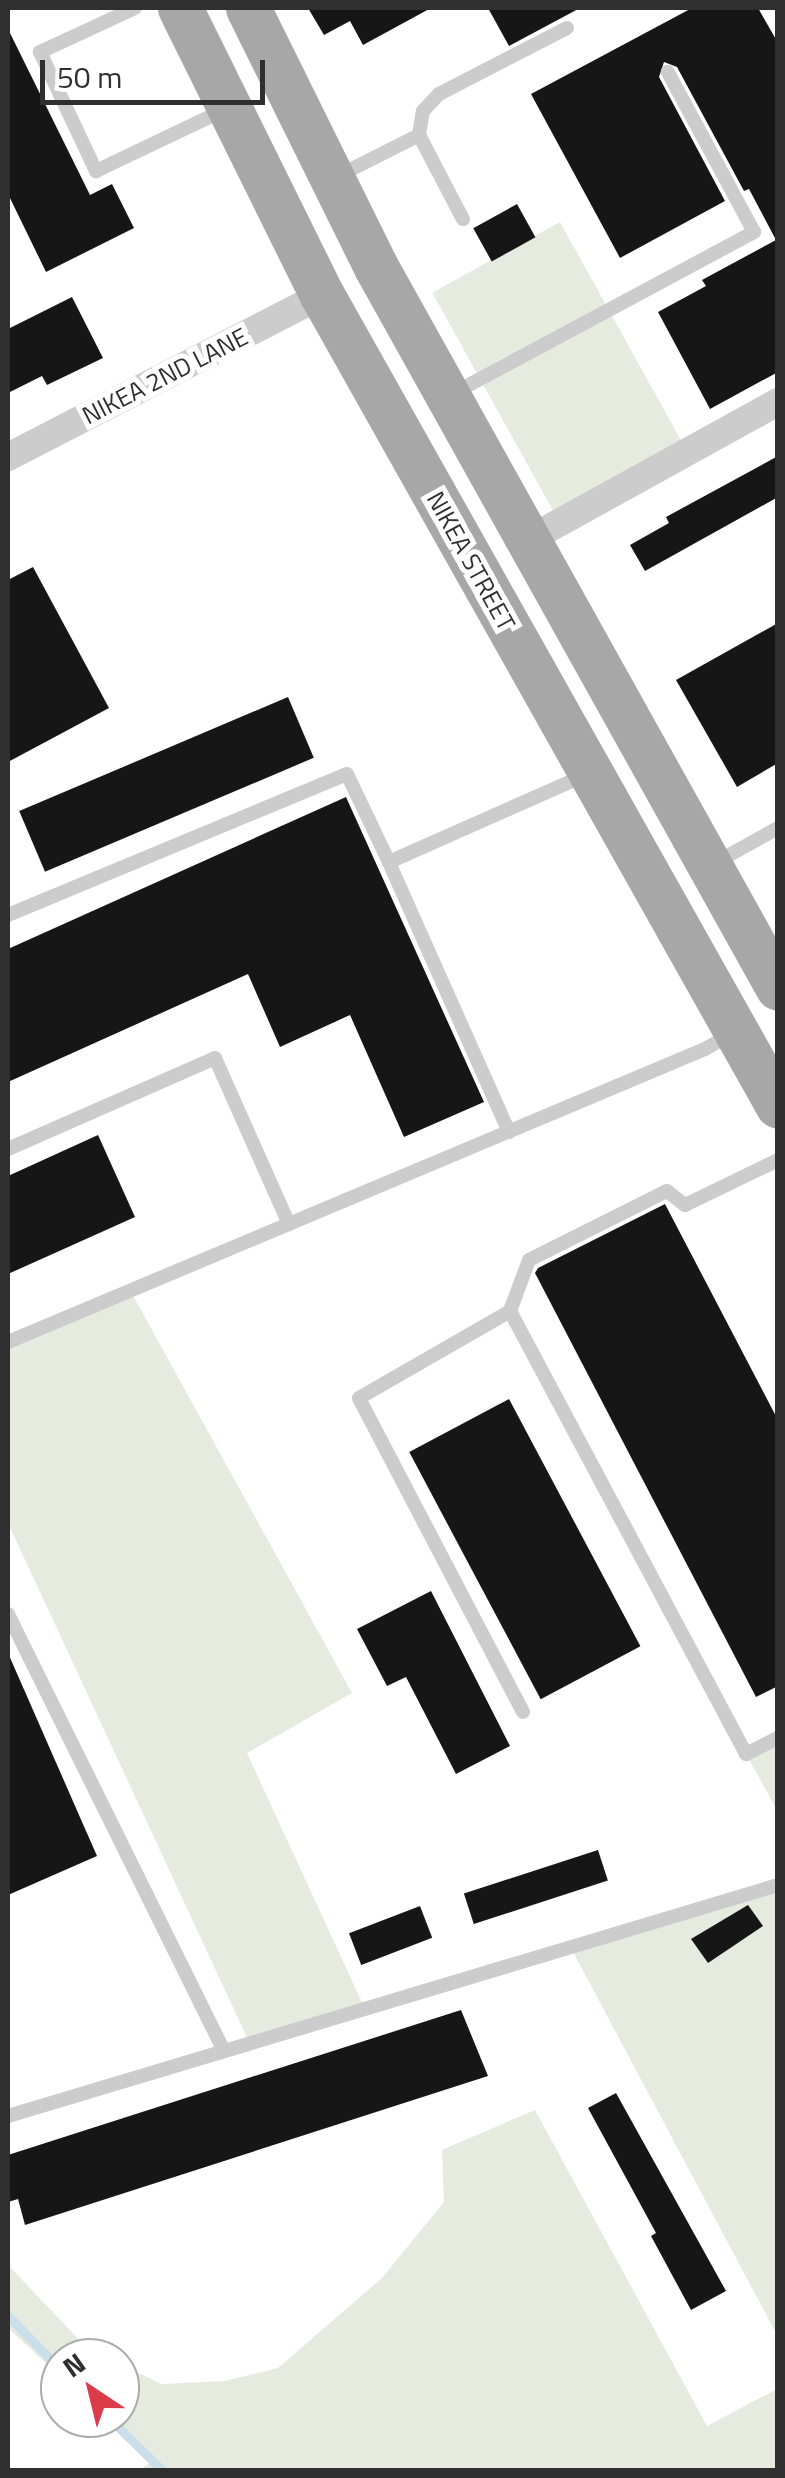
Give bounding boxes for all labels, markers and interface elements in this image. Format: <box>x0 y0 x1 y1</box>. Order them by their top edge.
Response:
scale bar <box>45 40 270 102</box>
text: 50 m <box>57 54 122 100</box>
street label: NIKEA 2ND LANE <box>77 321 253 431</box>
street label: NIKEA STREET <box>420 486 522 636</box>
north arrow <box>40 2338 140 2438</box>
text: N <box>53 2341 94 2388</box>

